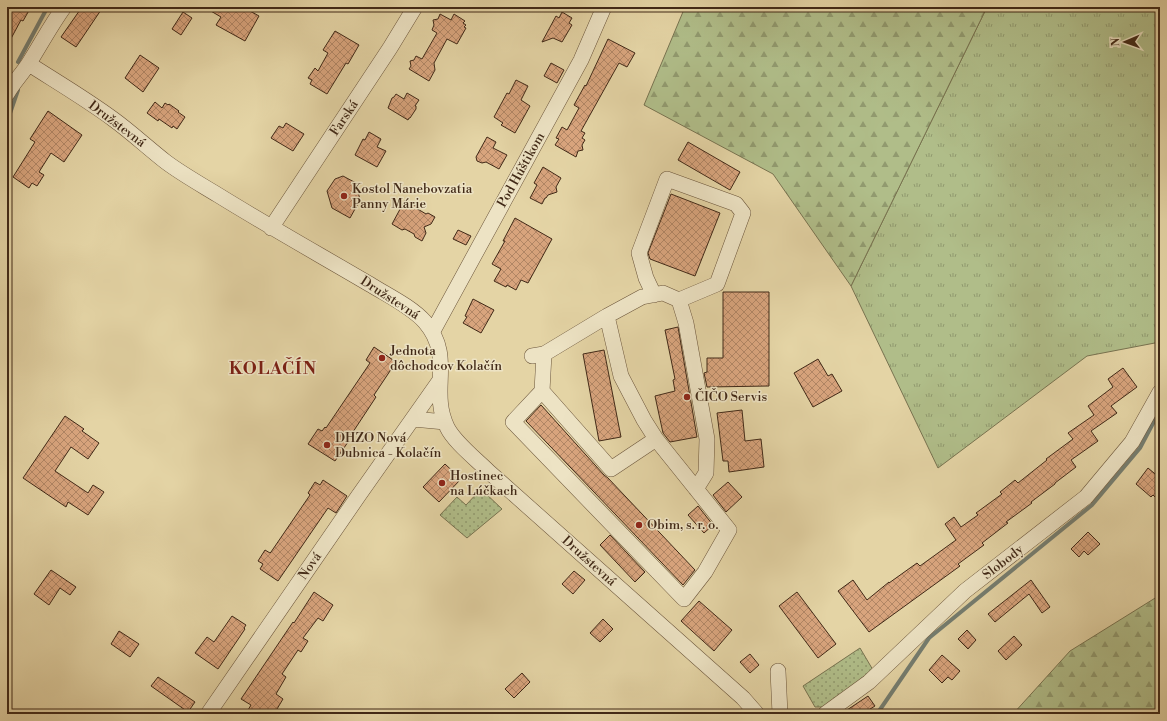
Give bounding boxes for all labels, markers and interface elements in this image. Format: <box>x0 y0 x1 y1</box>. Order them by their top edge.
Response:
north arrow <box>1105 22 1145 62</box>
text: N <box>1109 37 1123 47</box>
street label: Družstevná <box>85 97 149 151</box>
street label: Farská <box>326 97 362 139</box>
street label: Pod Húštikom <box>494 129 548 210</box>
place label: Kostol Nanebovzatia Panny Márie <box>352 181 473 212</box>
marker: Kostol Nanebovzatia Panny Márie <box>339 191 349 201</box>
street label: Družstevná <box>357 273 423 323</box>
place label: Jednota dôchodcov Kolačín <box>389 343 502 374</box>
marker: Jednota dôchodcov Kolačín <box>377 353 387 363</box>
district label: KOLAČÍN <box>229 357 317 380</box>
place label: ČIČO Servis <box>695 388 768 405</box>
marker: ČIČO Servis <box>682 392 692 402</box>
place label: DHZO Nová Dubnica - Kolačín <box>335 430 442 461</box>
marker: DHZO Nová Dubnica - Kolačín <box>322 440 332 450</box>
place label: Hostinec na Lúčkach <box>450 468 518 499</box>
marker: Hostinec na Lúčkach <box>437 478 447 488</box>
place label: Obim, s. r. o. <box>647 517 718 533</box>
marker: Obim, s. r. o. <box>634 520 644 530</box>
street label: Družstevná <box>559 533 620 590</box>
street label: Slobody <box>979 541 1027 583</box>
street label: Nová <box>295 549 325 583</box>

